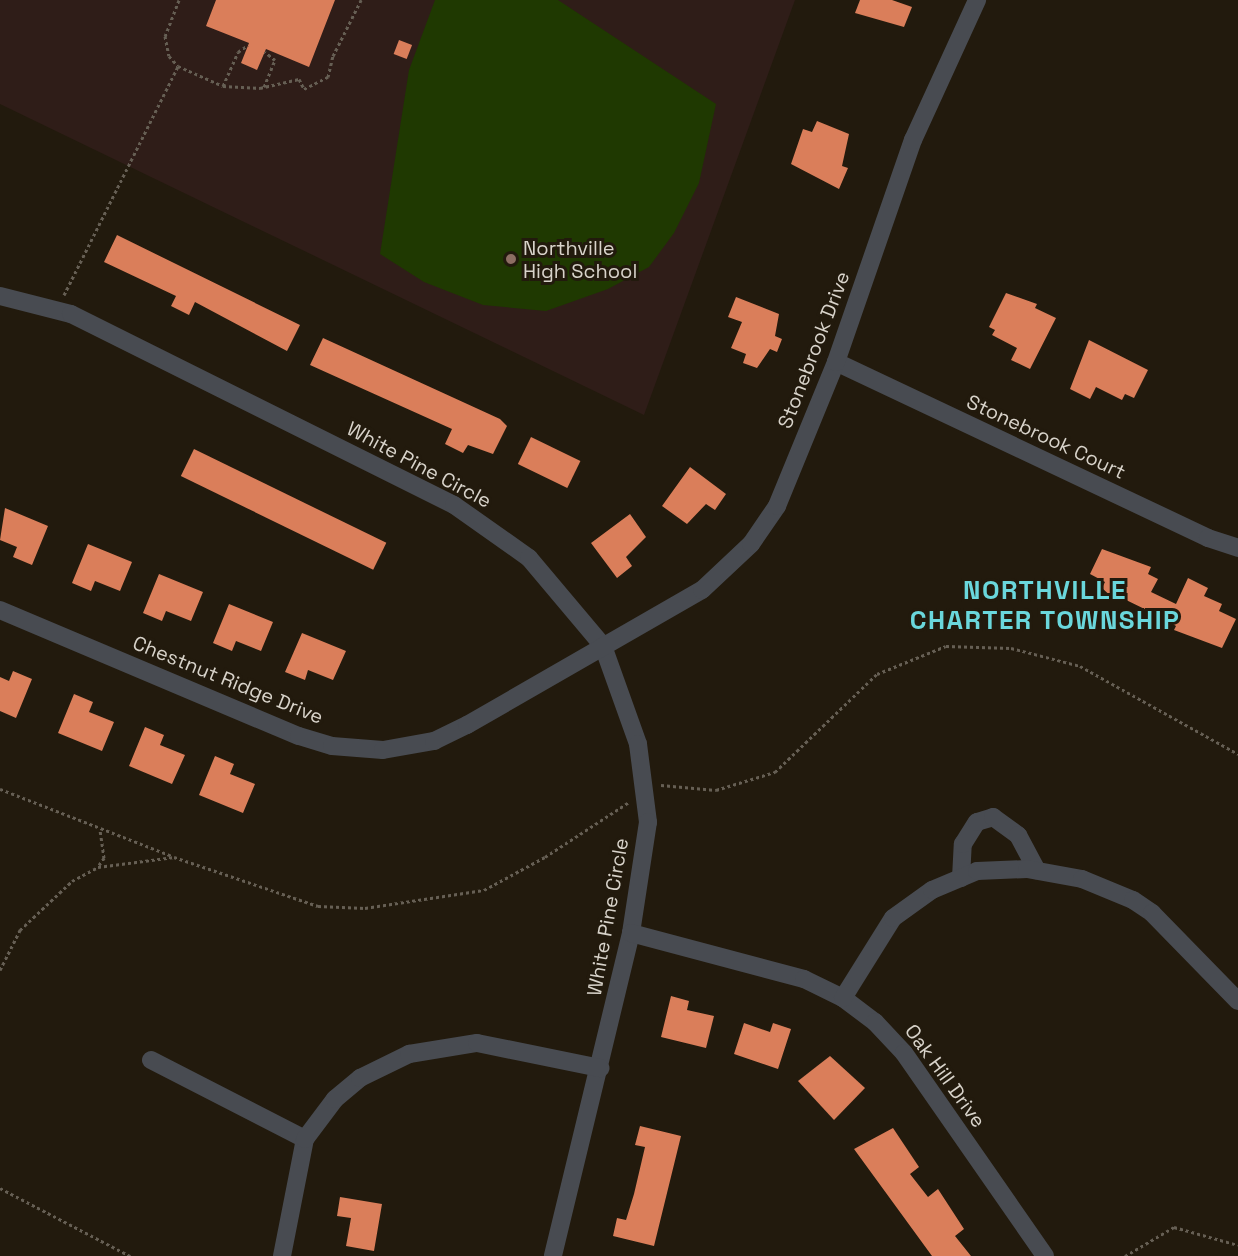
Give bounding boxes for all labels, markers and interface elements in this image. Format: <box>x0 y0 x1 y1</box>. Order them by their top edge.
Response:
place label: Northville High School <box>523 236 637 283</box>
marker: Northville High School <box>504 252 518 266</box>
street label: Stonebrook Drive <box>773 268 855 432</box>
street label: Stonebrook Court <box>963 390 1129 484</box>
street label: White Pine Circle <box>343 417 495 513</box>
district label: NORTHVILLE CHARTER TOWNSHIP <box>909 575 1181 636</box>
street label: Chestnut Ridge Drive <box>129 631 327 729</box>
street label: White Pine Circle <box>582 836 634 998</box>
street label: Oak Hill Drive <box>900 1020 990 1132</box>

